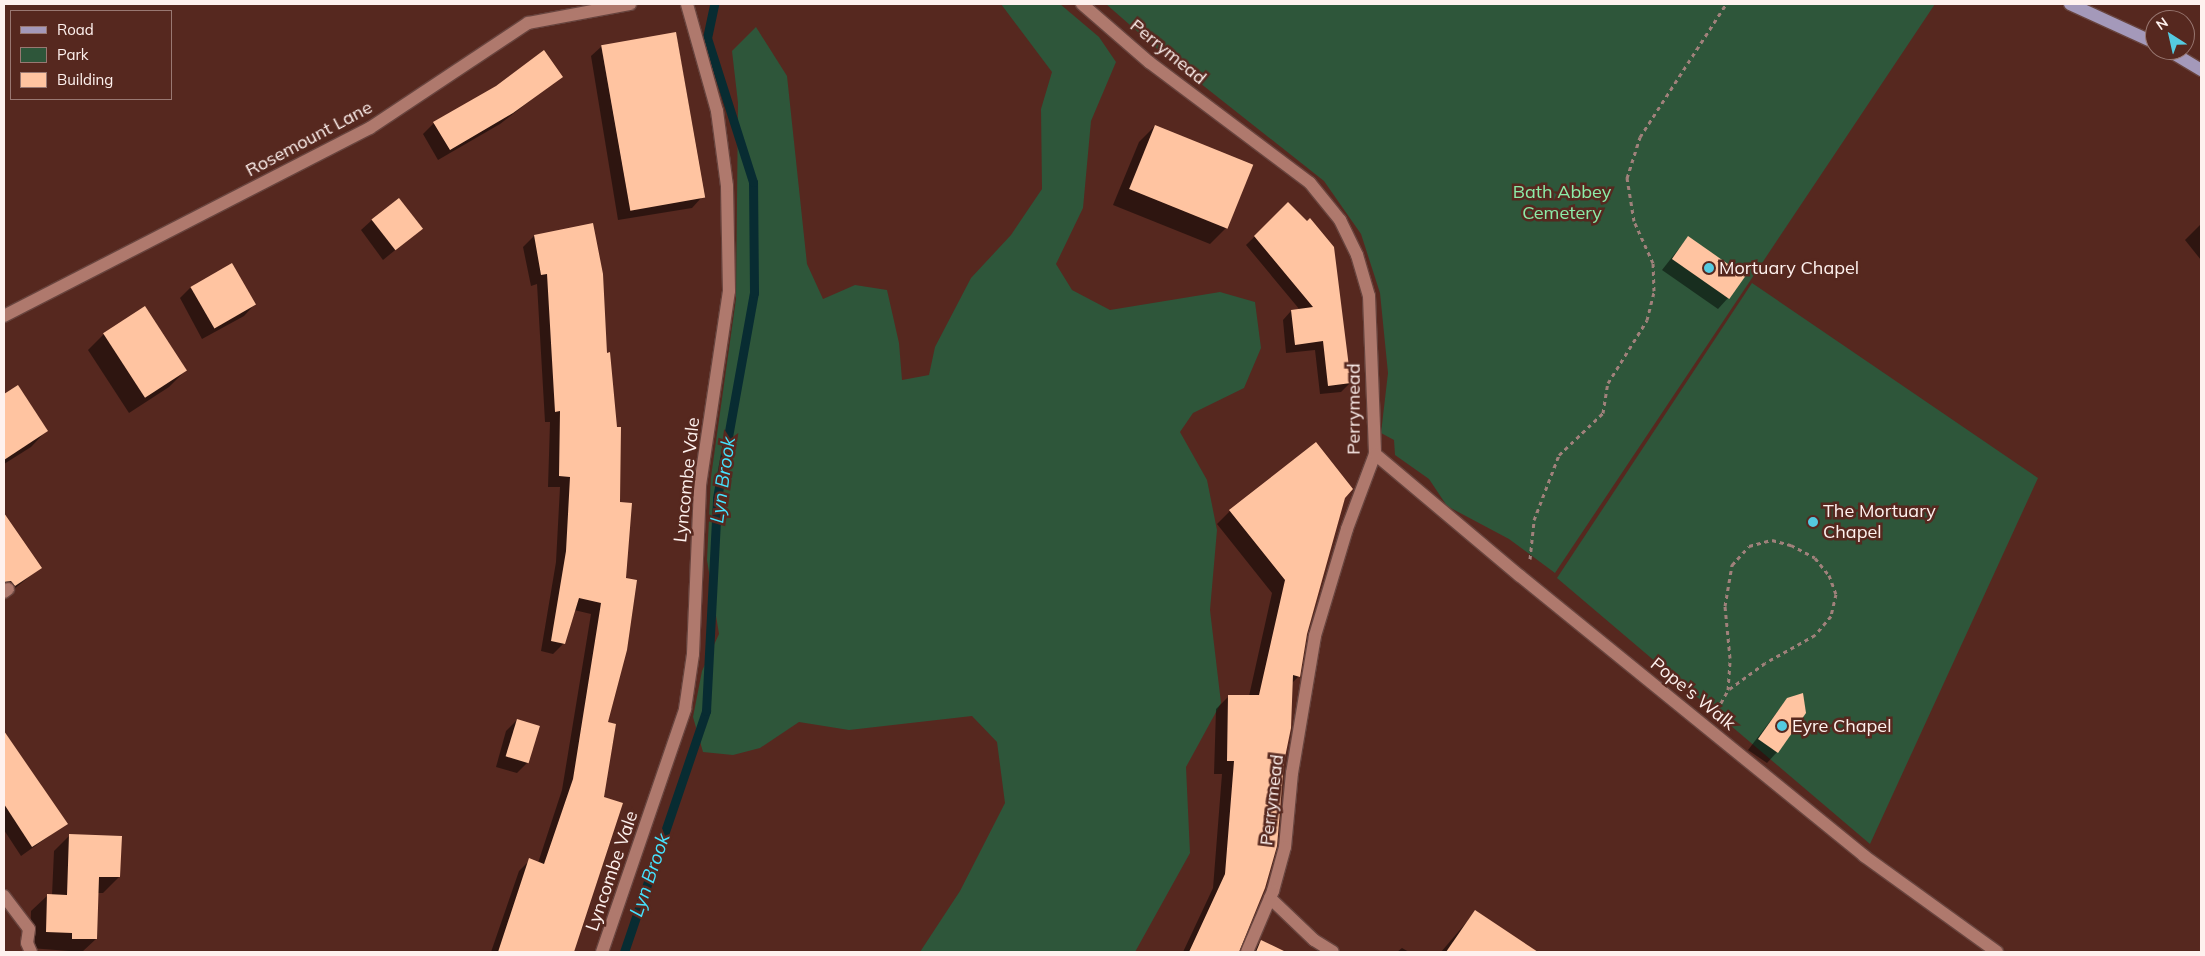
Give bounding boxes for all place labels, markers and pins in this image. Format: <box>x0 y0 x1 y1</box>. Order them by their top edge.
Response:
place label: Mortuary Chapel <box>1719 257 1859 279</box>
marker: Mortuary Chapel <box>1703 262 1715 274</box>
place label: The Mortuary Chapel <box>1823 501 1936 544</box>
marker: The Mortuary Chapel <box>1807 516 1819 528</box>
place label: Eyre Chapel <box>1792 715 1891 737</box>
marker: Eyre Chapel <box>1776 720 1788 732</box>

